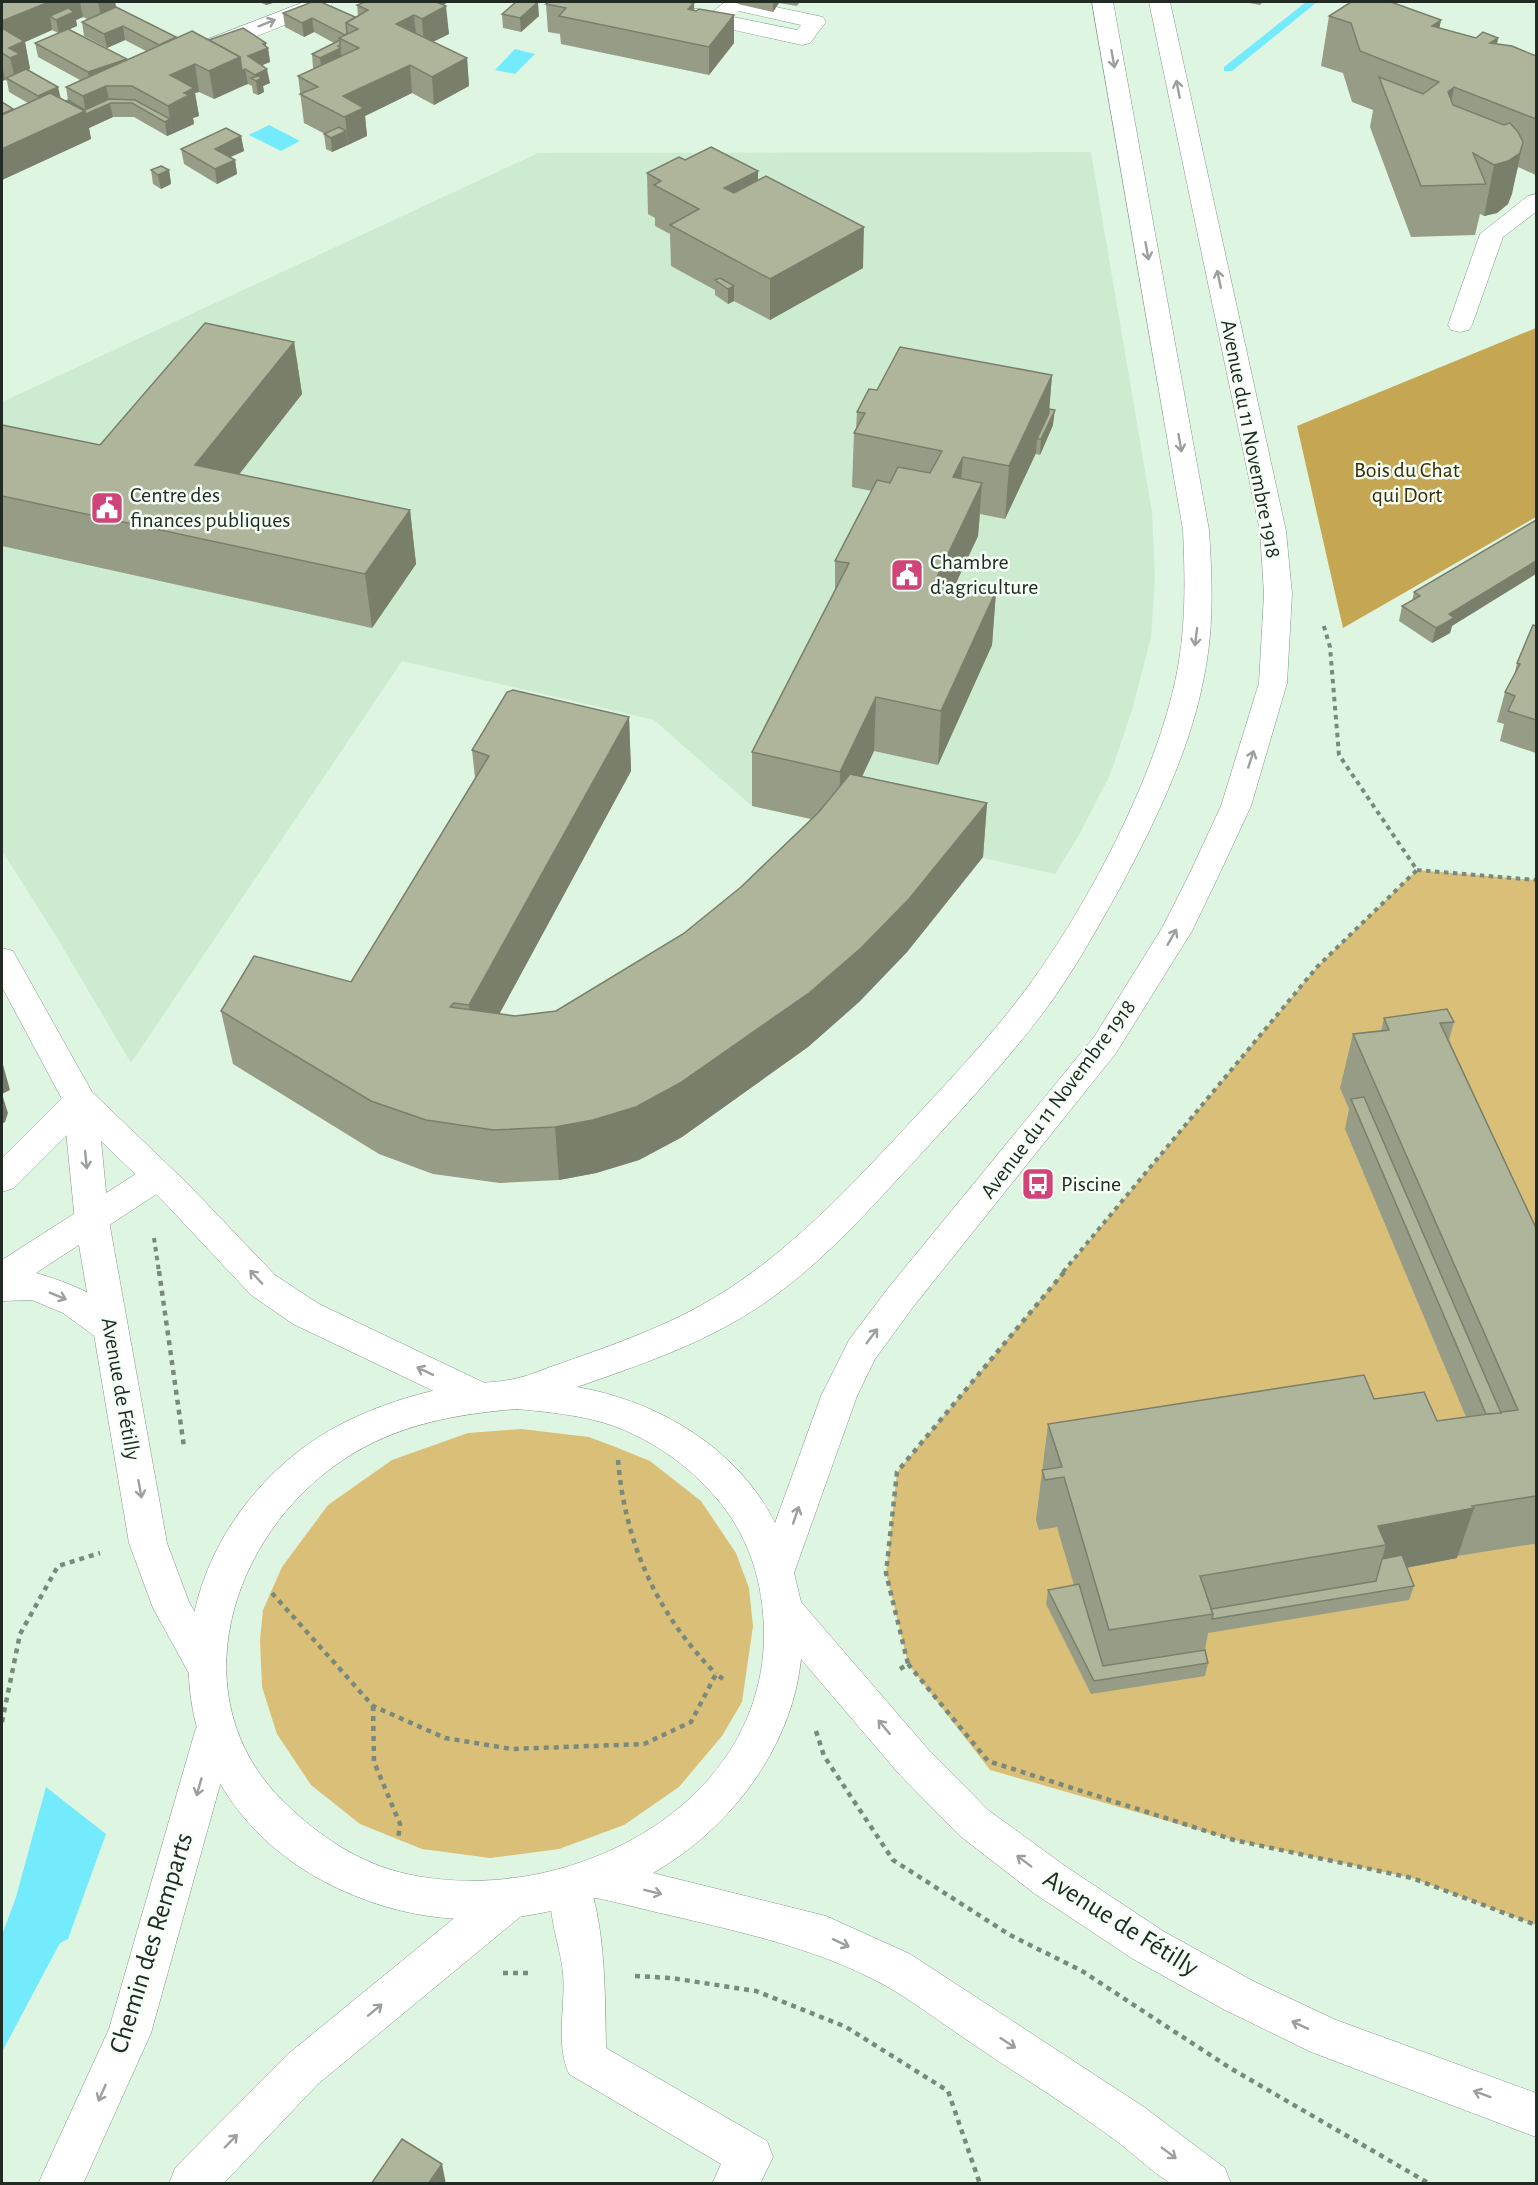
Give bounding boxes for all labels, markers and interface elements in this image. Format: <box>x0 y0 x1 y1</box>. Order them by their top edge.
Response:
one-way arrow <box>257 17 276 28</box>
one-way arrow <box>1108 49 1119 68</box>
one-way arrow <box>1172 80 1183 99</box>
one-way arrow <box>1141 241 1152 260</box>
one-way arrow <box>1213 270 1224 290</box>
street label: Avenue du 11 Novembre 1918 <box>1217 318 1285 560</box>
one-way arrow <box>1175 433 1186 453</box>
park label: Bois du Chat qui Dort <box>1354 459 1460 506</box>
place label: Centre des finances publiques <box>130 484 290 531</box>
public building icon: Centre des finances publiques <box>89 490 125 526</box>
place label: Chambre d'agriculture <box>930 551 1038 598</box>
public building icon: Chambre d'agriculture <box>889 557 925 593</box>
one-way arrow <box>1191 626 1202 646</box>
one-way arrow <box>1246 750 1257 769</box>
one-way arrow <box>1166 929 1178 946</box>
street label: Avenue du 11 Novembre 1918 <box>976 996 1140 1202</box>
one-way arrow <box>81 1149 92 1169</box>
bus stop icon: Piscine <box>1020 1166 1056 1202</box>
place label: Piscine <box>1061 1173 1121 1195</box>
one-way arrow <box>249 1270 263 1285</box>
one-way arrow <box>48 1291 67 1302</box>
street label: Avenue de Fétilly <box>98 1316 144 1463</box>
one-way arrow <box>866 1329 878 1345</box>
one-way arrow <box>417 1365 435 1377</box>
one-way arrow <box>135 1479 146 1498</box>
one-way arrow <box>791 1506 802 1525</box>
one-way arrow <box>877 1720 891 1735</box>
one-way arrow <box>193 1777 204 1796</box>
street label: Chemin des Remparts <box>105 1829 197 2057</box>
one-way arrow <box>1017 1854 1033 1867</box>
street label: Avenue de Fétilly <box>1038 1865 1204 1983</box>
one-way arrow <box>643 1887 662 1899</box>
one-way arrow <box>831 1937 849 1949</box>
one-way arrow <box>367 2004 383 2017</box>
one-way arrow <box>1291 2018 1309 2030</box>
one-way arrow <box>999 2037 1016 2049</box>
one-way arrow <box>96 2083 107 2101</box>
one-way arrow <box>1473 2088 1491 2099</box>
one-way arrow <box>224 2134 239 2149</box>
one-way arrow <box>1160 2147 1176 2159</box>

